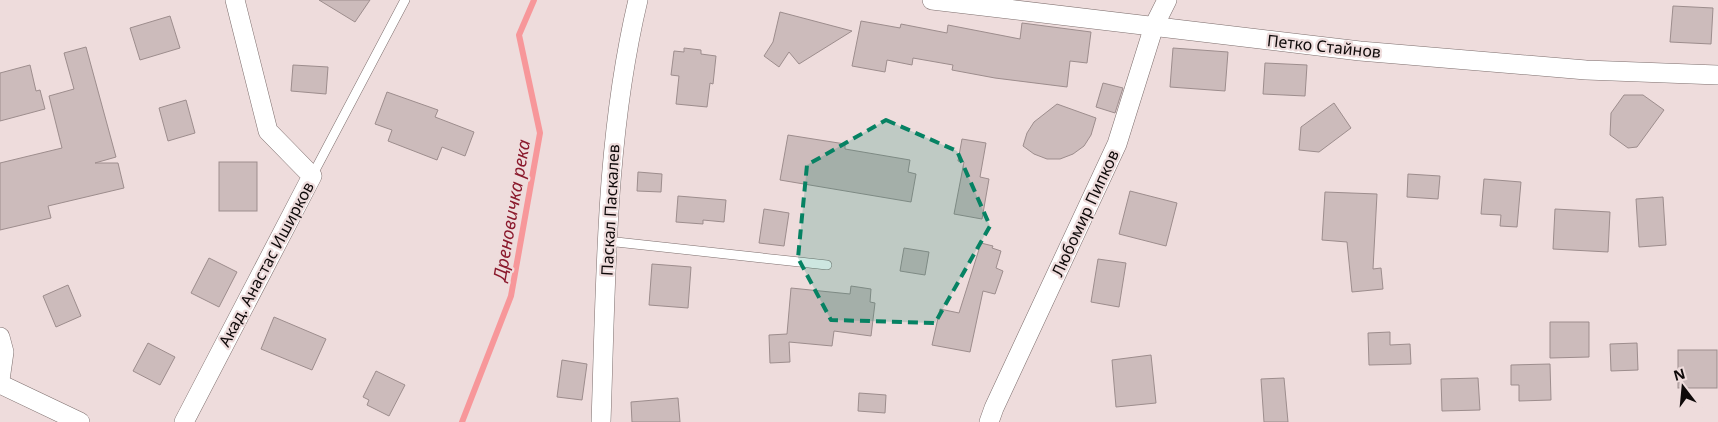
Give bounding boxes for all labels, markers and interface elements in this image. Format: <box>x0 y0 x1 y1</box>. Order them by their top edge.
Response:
street label: Петко Стайнов <box>1266 29 1382 63</box>
water label: Дреновичка река <box>486 137 535 285</box>
street label: Паскал Паскалев <box>596 144 624 276</box>
street label: Любомир Пипков <box>1046 146 1124 280</box>
street label: Акад. Анастас Иширков <box>213 178 319 350</box>
north arrow <box>1658 362 1708 412</box>
text: N <box>1671 363 1687 385</box>

